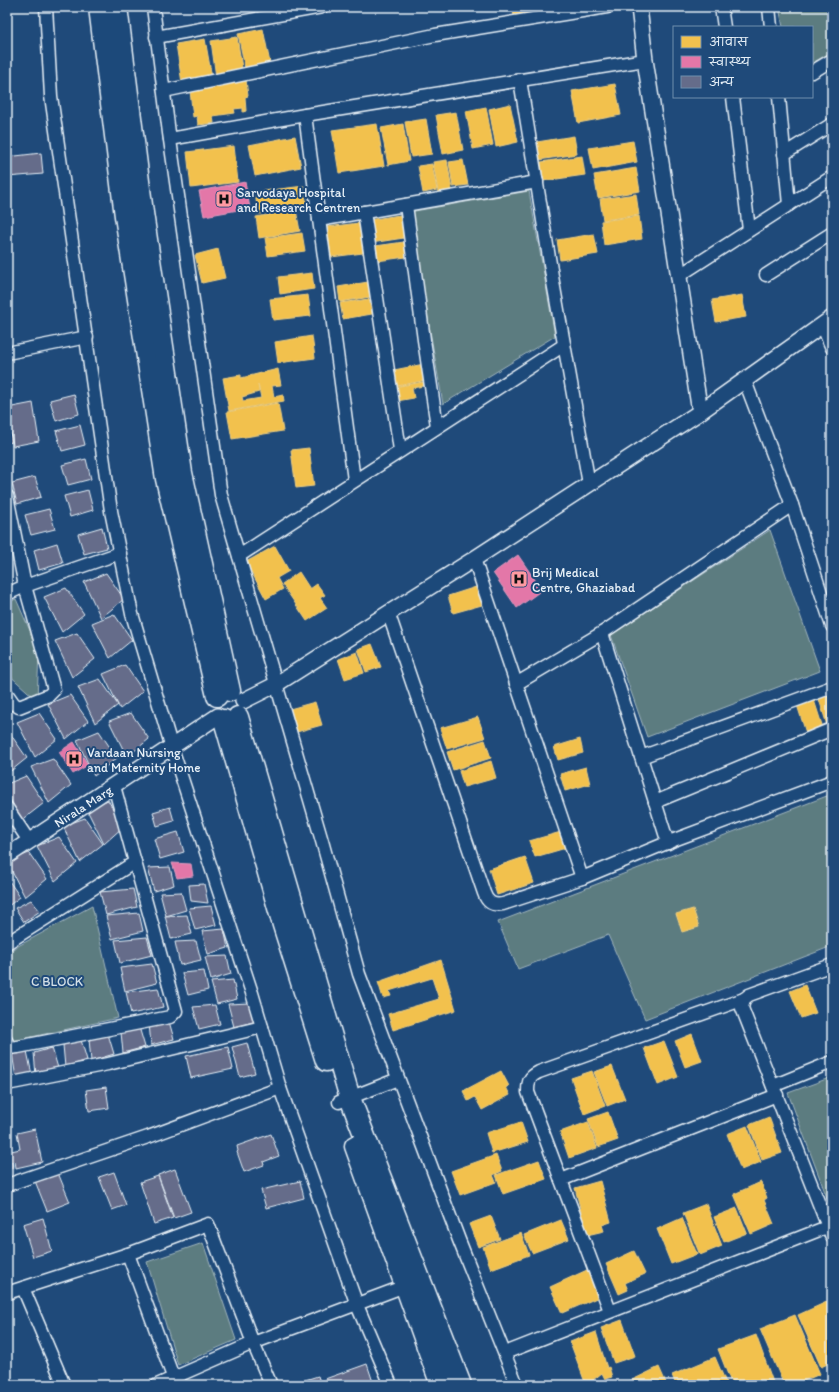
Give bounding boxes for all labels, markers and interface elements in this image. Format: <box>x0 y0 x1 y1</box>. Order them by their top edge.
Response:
legend <box>673 26 813 98</box>
text: आवास <box>709 35 749 49</box>
text: स्वास्थ्य <box>708 55 752 69</box>
text: अन्य <box>709 75 735 89</box>
place label: Sarvodaya Hospital and Research Centren <box>237 185 361 215</box>
hospital icon: Sarvodaya Hospital and Research Centren <box>214 189 234 209</box>
place label: Brij Medical Centre, Ghaziabad <box>532 565 635 595</box>
hospital icon: Brij Medical Centre, Ghaziabad <box>509 569 529 589</box>
place label: Vardaan Nursing and Maternity Home <box>87 745 200 775</box>
hospital icon: Vardaan Nursing and Maternity Home <box>64 749 84 769</box>
street label: Nirala Marg <box>52 782 115 831</box>
park label: C BLOCK <box>31 974 83 989</box>

